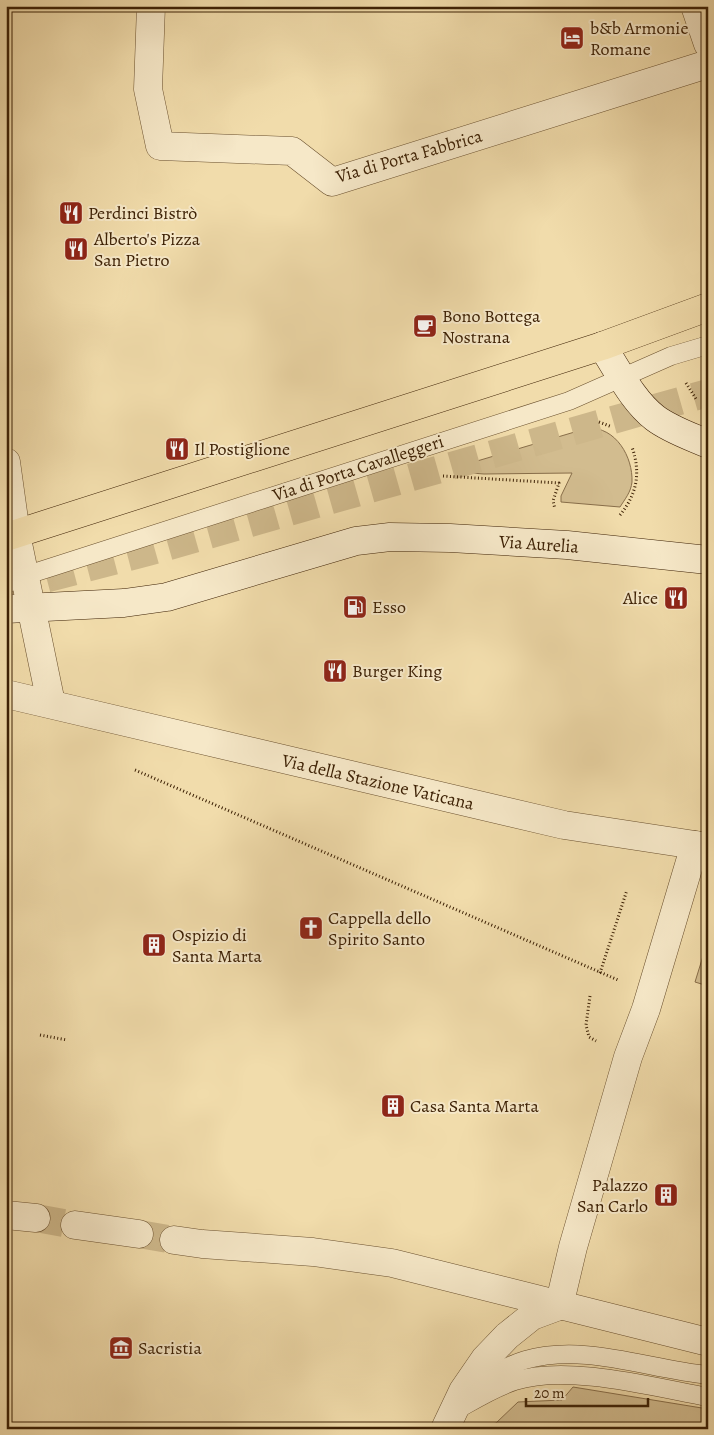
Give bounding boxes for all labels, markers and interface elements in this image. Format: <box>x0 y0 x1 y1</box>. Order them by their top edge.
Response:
place label: b&b Armonie Romane <box>590 16 688 61</box>
hotel icon: b&b Armonie Romane <box>559 25 585 51</box>
street label: Via di Porta Fabbrica <box>332 123 486 189</box>
restaurant icon: Perdinci Bistrò <box>58 200 84 226</box>
place label: Perdinci Bistrò <box>88 201 197 225</box>
place label: Alberto's Pizza San Pietro <box>93 227 201 272</box>
restaurant icon: Alberto's Pizza San Pietro <box>63 236 89 262</box>
place label: Bono Bottega Nostrana <box>442 304 541 349</box>
cafe icon: Bono Bottega Nostrana <box>412 313 438 339</box>
street label: Via di Porta Cavalleggeri <box>268 429 447 507</box>
restaurant icon: Il Postiglione <box>164 436 190 462</box>
place label: Il Postiglione <box>194 437 290 461</box>
street label: Via Aurelia <box>497 529 580 559</box>
restaurant icon: Alice <box>663 585 689 611</box>
place label: Alice <box>622 586 658 610</box>
fuel station icon: Esso <box>342 594 368 620</box>
place label: Esso <box>372 595 406 619</box>
restaurant icon: Burger King <box>322 658 348 684</box>
place label: Burger King <box>352 659 442 683</box>
street label: Via della Stazione Vaticana <box>279 748 477 816</box>
place label: Cappella dello Spirito Santo <box>328 906 431 951</box>
church icon: Cappella dello Spirito Santo <box>298 915 324 941</box>
place label: Ospizio di Santa Marta <box>172 923 263 968</box>
building icon: Ospizio di Santa Marta <box>141 932 167 958</box>
building icon: Casa Santa Marta <box>380 1093 406 1119</box>
place label: Casa Santa Marta <box>410 1094 539 1118</box>
place label: Palazzo San Carlo <box>577 1173 648 1218</box>
building icon: Palazzo San Carlo <box>653 1182 679 1208</box>
museum icon: Sacristia <box>108 1335 134 1361</box>
place label: Sacristia <box>138 1336 202 1360</box>
scale bar <box>526 1375 649 1407</box>
text: 20 m <box>534 1383 565 1403</box>

